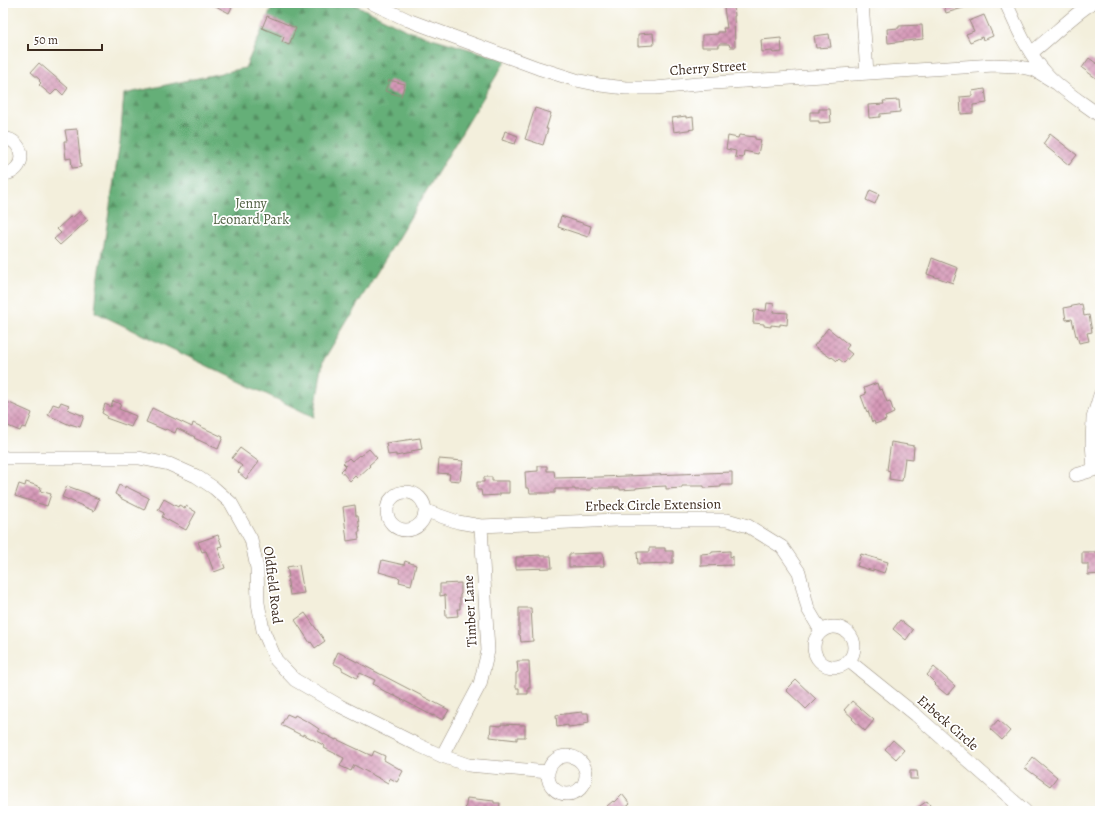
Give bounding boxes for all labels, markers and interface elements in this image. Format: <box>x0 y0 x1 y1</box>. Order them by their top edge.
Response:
scale bar <box>28 26 102 52</box>
text: 50 m <box>34 32 58 48</box>
street label: Cherry Street <box>669 56 747 80</box>
park label: Jenny Leonard Park <box>213 194 289 229</box>
street label: Erbeck Circle Extension <box>585 494 721 516</box>
street label: Oldfield Road <box>259 545 287 625</box>
street label: Timber Lane <box>459 575 481 647</box>
street label: Erbeck Circle <box>913 691 983 755</box>

